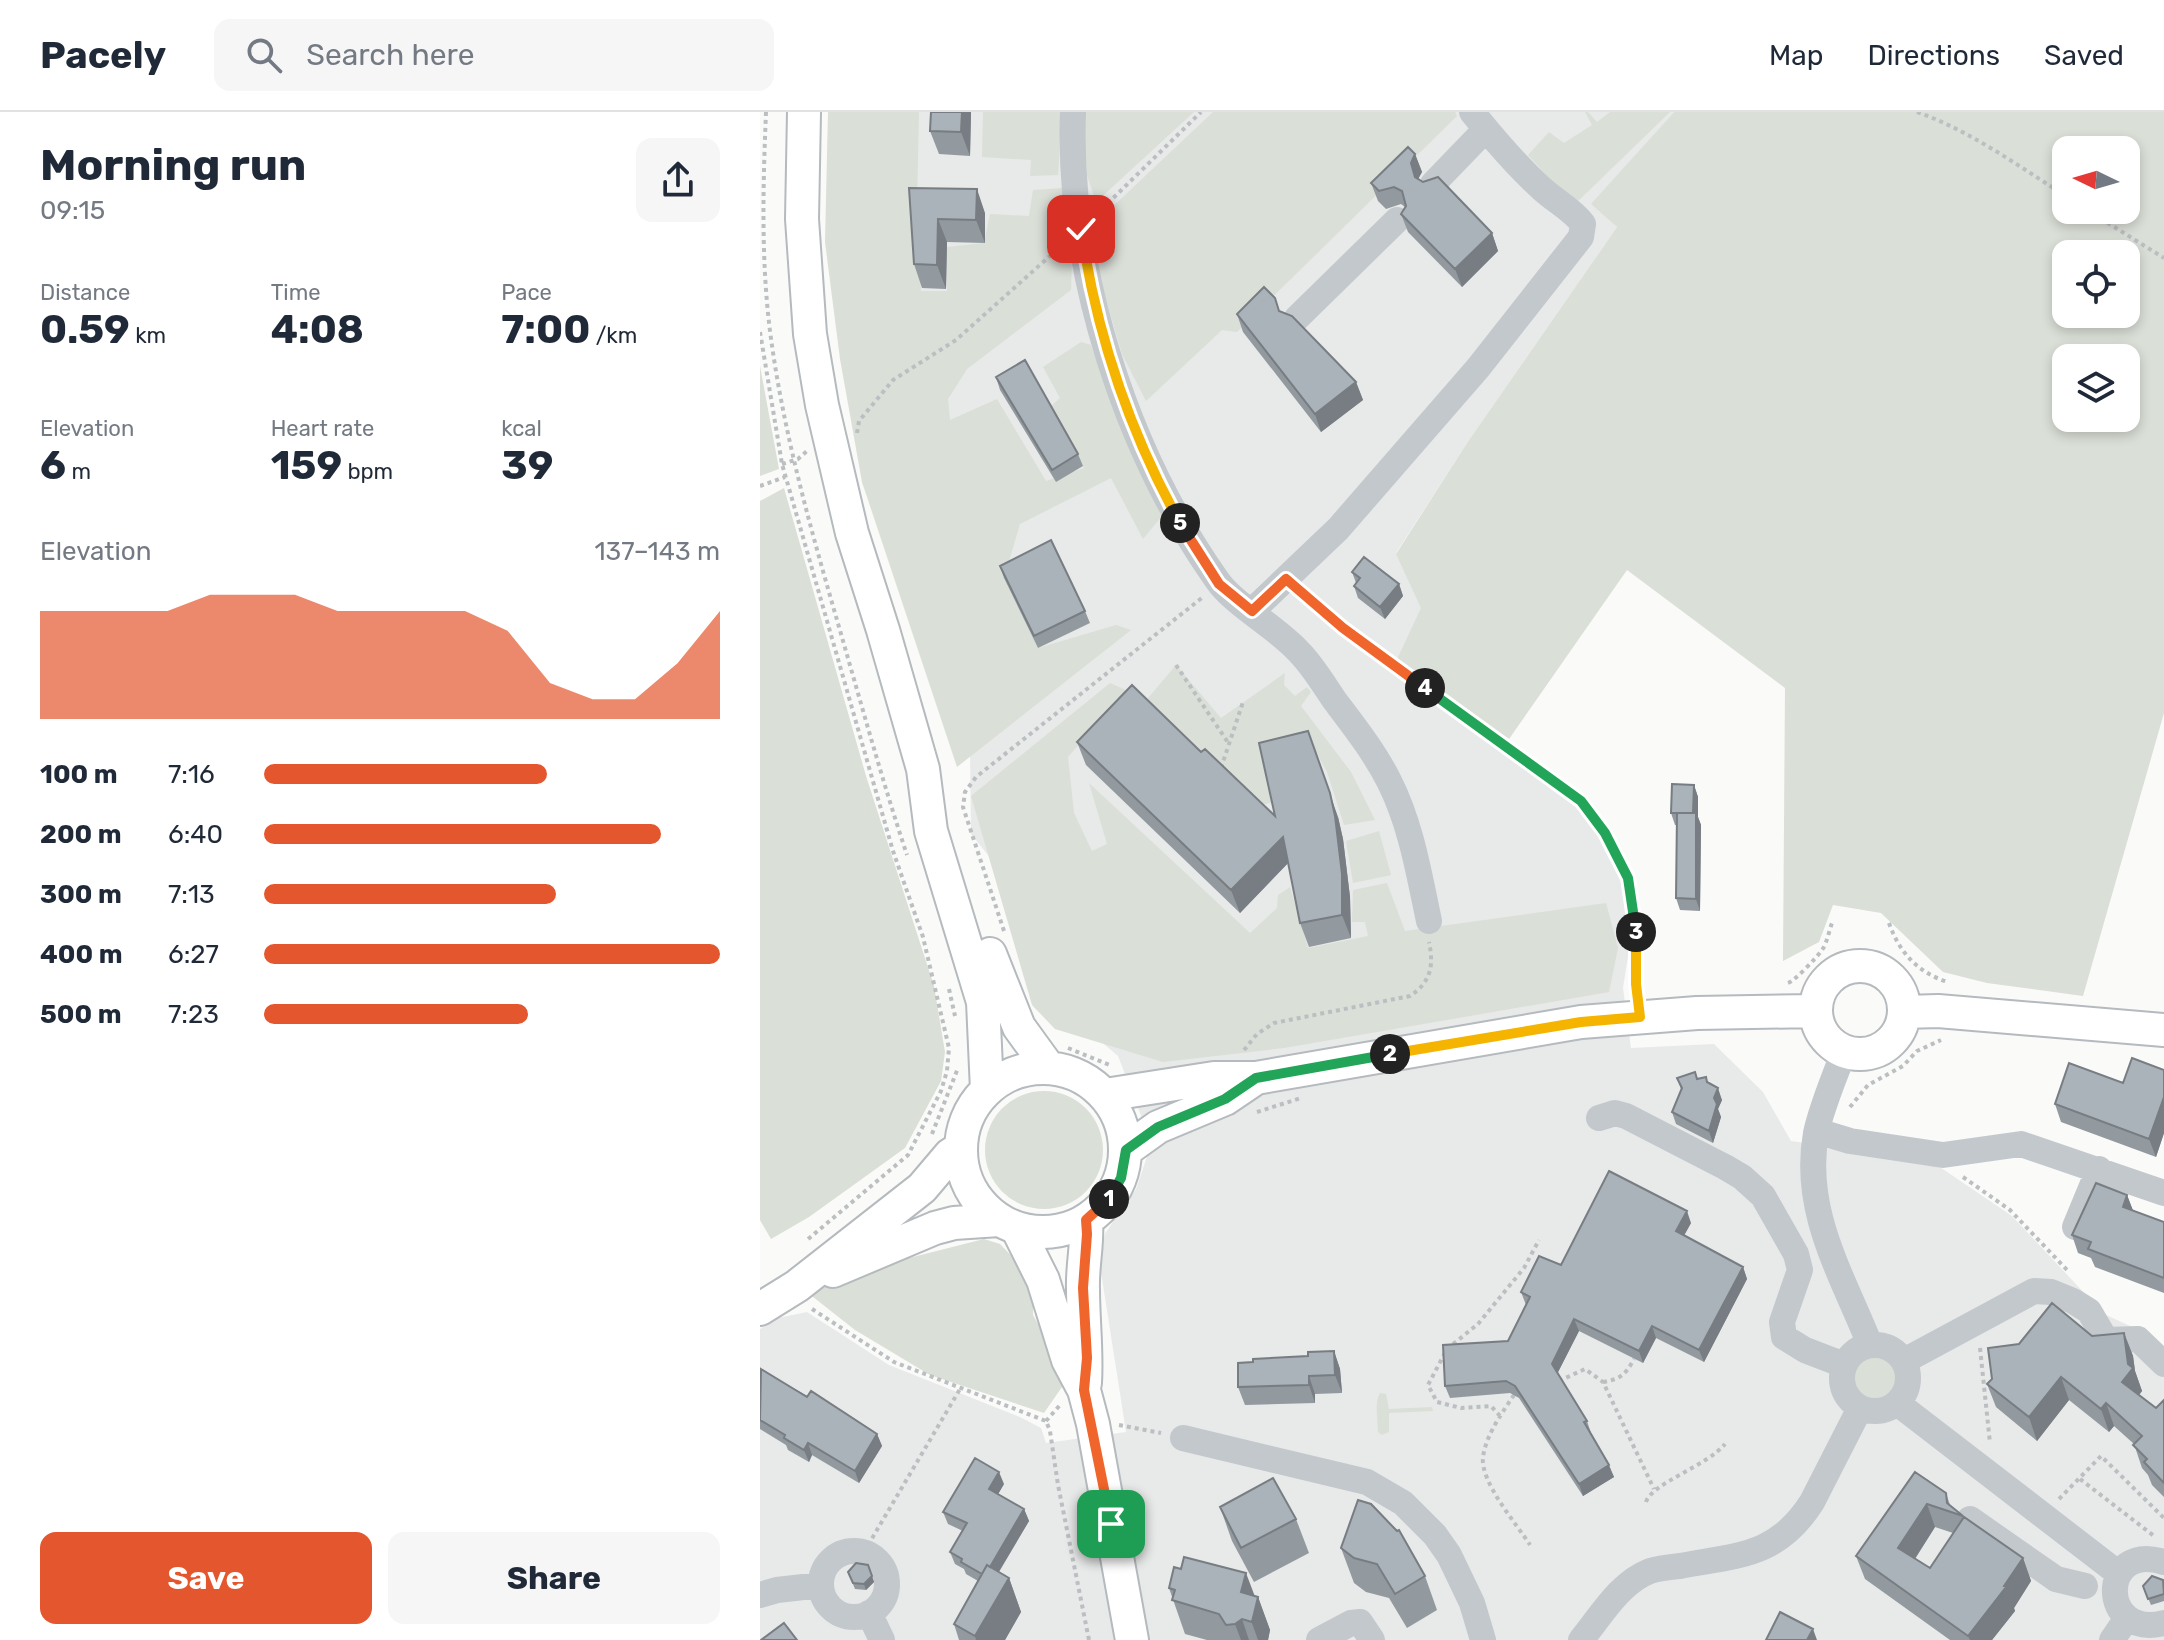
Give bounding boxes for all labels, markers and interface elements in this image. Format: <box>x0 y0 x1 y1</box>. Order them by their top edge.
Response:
search box <box>214 19 774 91</box>
text: Pacely <box>40 32 166 78</box>
icon: search <box>242 33 286 77</box>
text: Search here <box>306 37 475 73</box>
text: Map <box>1769 39 1823 72</box>
text: Directions <box>1867 39 2000 72</box>
text: Saved <box>2044 39 2124 72</box>
north arrow <box>2052 136 2140 224</box>
map controls <box>2052 136 2140 432</box>
button: share <box>636 138 720 222</box>
text: Morning run <box>40 139 306 191</box>
text: 09:15 <box>40 195 105 226</box>
pin <box>1047 195 1115 263</box>
icon: check <box>1059 207 1103 251</box>
button: locate <box>2052 240 2140 328</box>
text: Distance <box>40 279 130 306</box>
text: Time <box>271 279 321 306</box>
text: Pace <box>501 279 552 306</box>
text: 0.59 <box>40 306 130 353</box>
text: 4:08 <box>271 306 364 353</box>
text: 7:00 <box>501 306 590 353</box>
text: km <box>130 322 166 349</box>
text: /km <box>590 322 637 349</box>
button: layers <box>2052 344 2140 432</box>
text: Elevation <box>40 415 134 442</box>
text: Heart rate <box>271 415 374 442</box>
text: kcal <box>501 415 542 442</box>
text: 6 <box>40 442 66 489</box>
text: 159 <box>271 442 342 489</box>
text: 39 <box>501 442 553 489</box>
text: m <box>66 458 91 485</box>
text: bpm <box>342 458 393 485</box>
pin: 5 <box>1160 503 1200 543</box>
text: 5 <box>1173 509 1187 536</box>
text: Elevation <box>40 536 151 567</box>
text: 137–143 m <box>594 536 720 567</box>
pin: 4 <box>1405 668 1445 708</box>
text: 4 <box>1417 674 1433 701</box>
text: 100 m <box>40 759 118 790</box>
text: 7:16 <box>168 759 215 790</box>
text: 200 m <box>40 819 122 850</box>
text: 6:40 <box>168 819 223 850</box>
text: 300 m <box>40 879 122 910</box>
text: 7:13 <box>168 879 215 910</box>
pin: 3 <box>1616 912 1656 952</box>
text: 3 <box>1629 918 1643 945</box>
text: 400 m <box>40 939 122 970</box>
text: 6:27 <box>168 939 219 970</box>
text: 500 m <box>40 999 122 1030</box>
text: 7:23 <box>168 999 219 1030</box>
pin: 2 <box>1370 1034 1410 1074</box>
text: 2 <box>1383 1040 1397 1067</box>
pin: 1 <box>1089 1179 1129 1219</box>
text: 1 <box>1104 1185 1114 1212</box>
pin <box>1077 1490 1145 1558</box>
icon: arrive <box>1089 1502 1133 1546</box>
button: Save <box>40 1532 372 1624</box>
button: Share <box>388 1532 720 1624</box>

